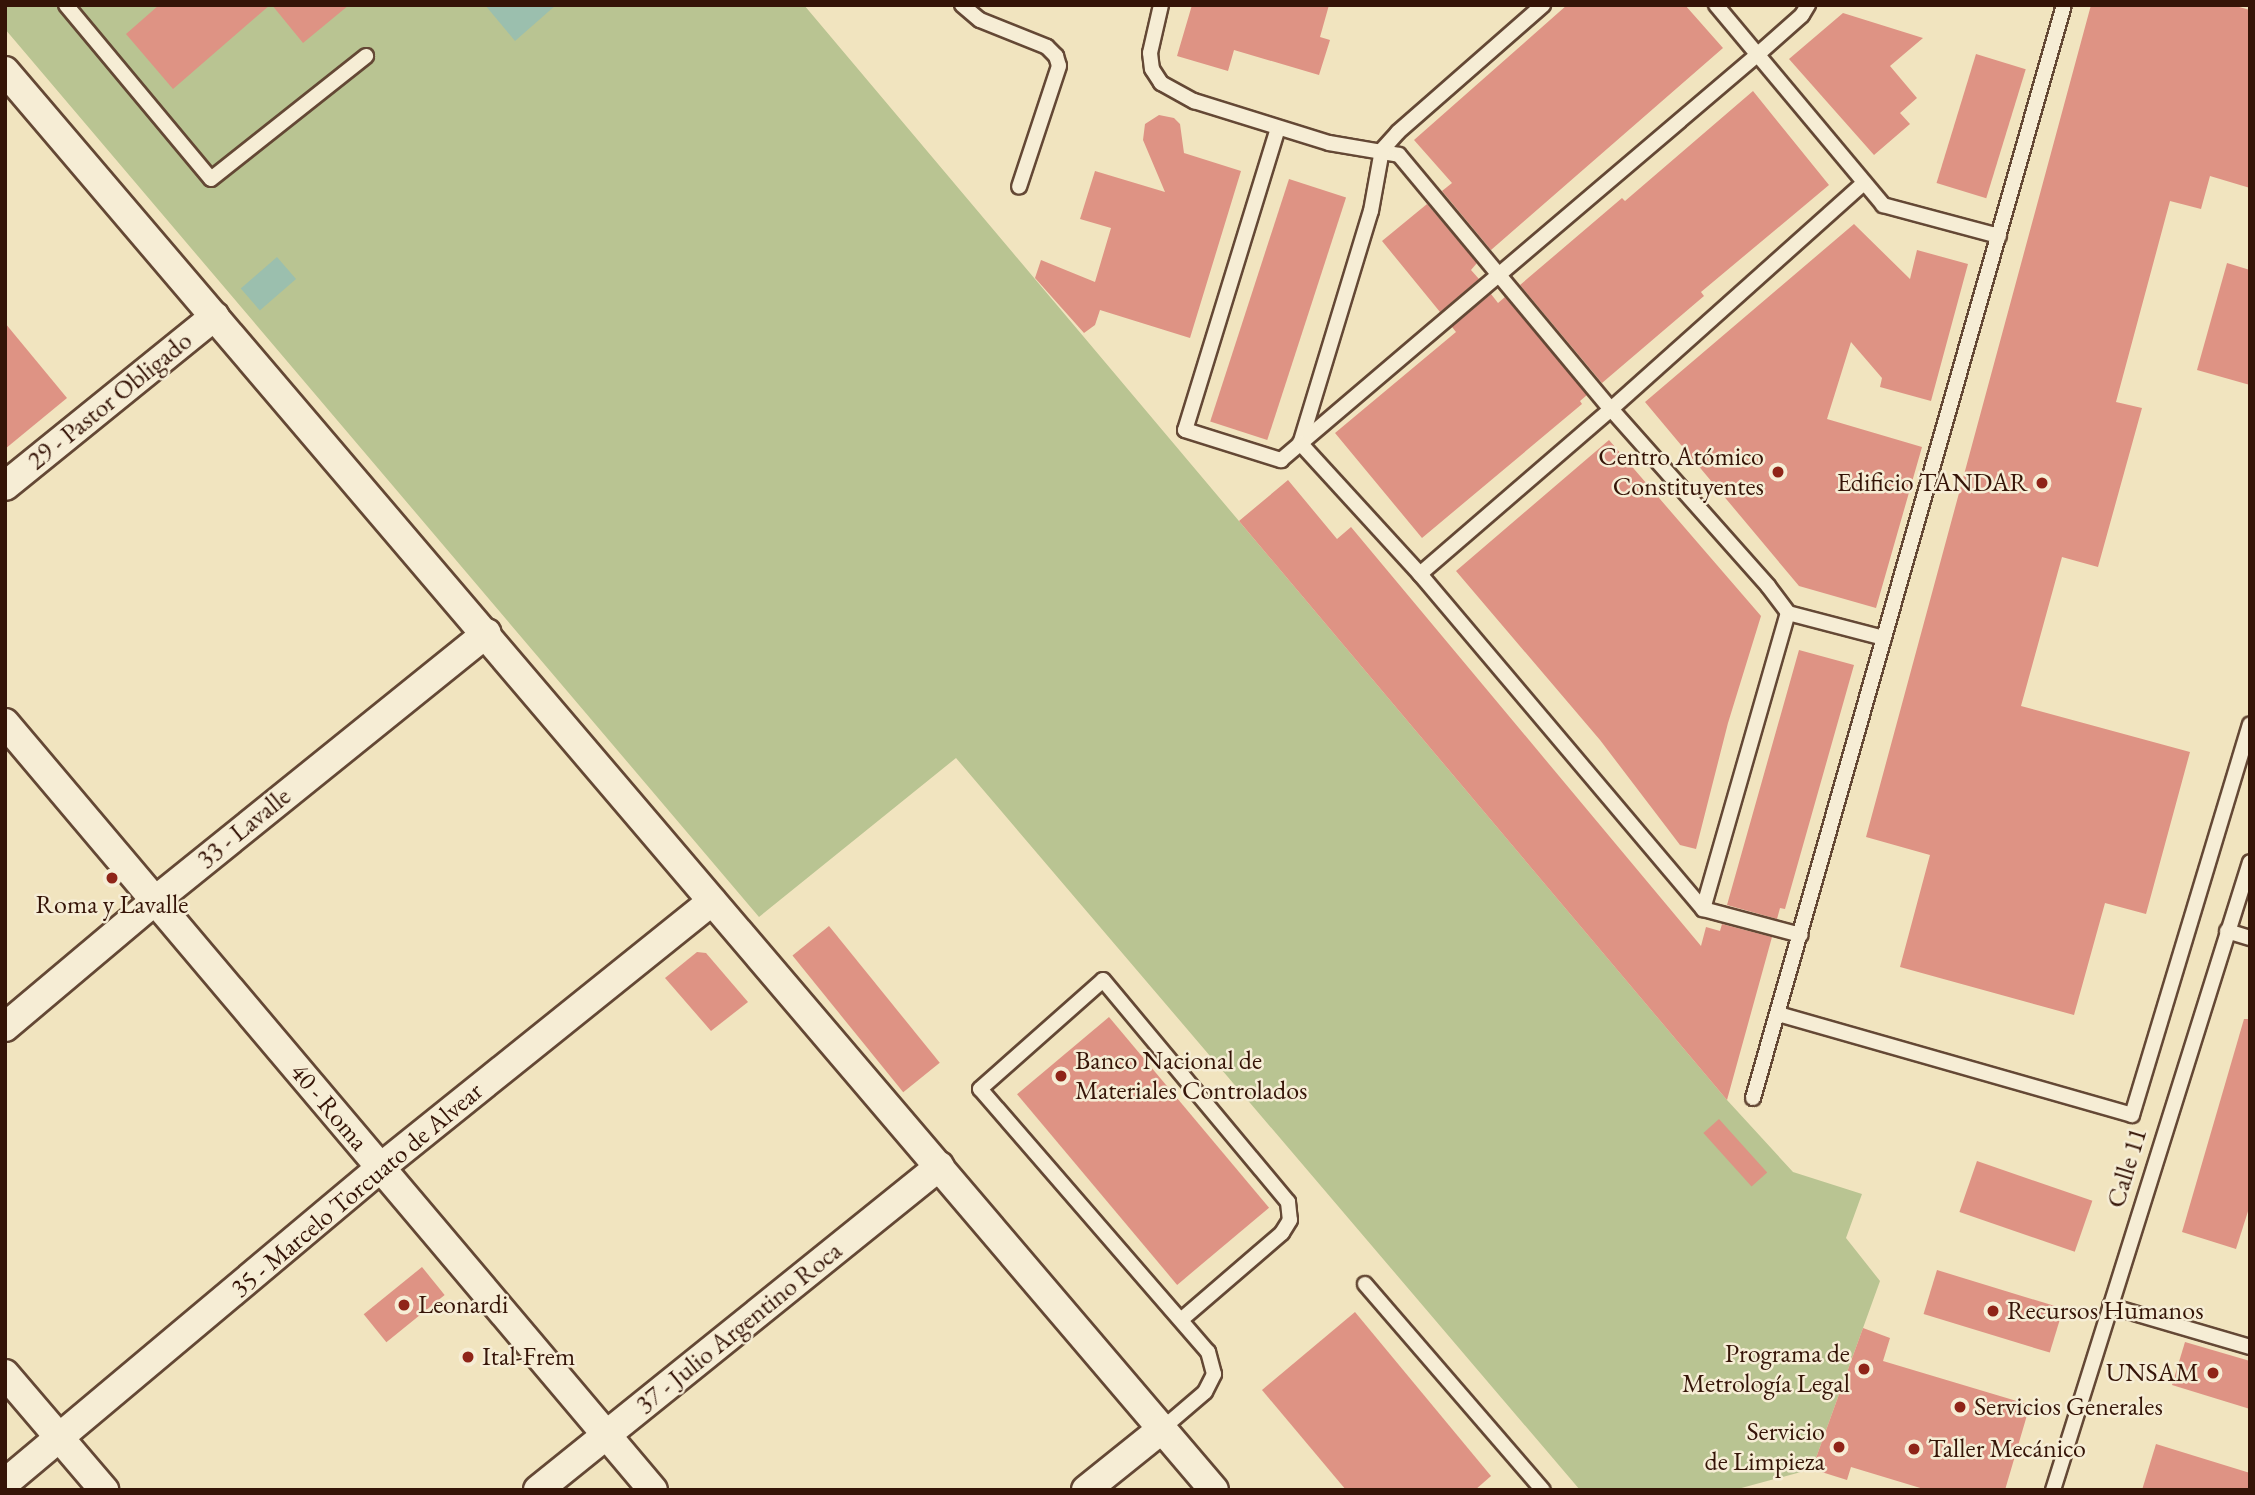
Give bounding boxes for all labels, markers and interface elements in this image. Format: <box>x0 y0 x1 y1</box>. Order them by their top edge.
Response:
street label: 29 - Pastor Obligado <box>22 325 198 477</box>
place label: Centro Atómico Constituyentes <box>1598 441 1764 503</box>
marker: Centro Atómico Constituyentes <box>1770 464 1786 480</box>
place label: Edificio TANDAR <box>1837 467 2028 499</box>
marker: Edificio TANDAR <box>2034 475 2050 491</box>
street label: 33 - Lavalle <box>191 781 297 875</box>
marker: Roma y Lavalle <box>104 870 120 886</box>
place label: Roma y Lavalle <box>36 889 188 921</box>
place label: Banco Nacional de Materiales Controlados <box>1075 1045 1307 1106</box>
street label: 40 - Roma <box>283 1057 375 1157</box>
marker: Banco Nacional de Materiales Controlados <box>1053 1068 1069 1084</box>
street label: 35 - Marcelo Torcuato de Alvear <box>225 1076 489 1304</box>
street label: Calle 11 <box>2100 1124 2154 1212</box>
street label: 37 - Julio Argentino Roca <box>630 1235 848 1421</box>
place label: Leonardi <box>418 1289 508 1321</box>
place label: Recursos Humanos <box>2007 1295 2204 1327</box>
marker: Leonardi <box>396 1297 412 1313</box>
marker: Recursos Humanos <box>1985 1303 2001 1319</box>
place label: Programa de Metrología Legal <box>1682 1338 1850 1400</box>
place label: Ital-Frem <box>482 1341 575 1373</box>
marker: Ital-Frem <box>460 1349 476 1365</box>
place label: UNSAM <box>2106 1357 2199 1389</box>
marker: Programa de Metrología Legal <box>1856 1361 1872 1377</box>
marker: UNSAM <box>2205 1365 2221 1381</box>
place label: Servicios Generales <box>1974 1391 2163 1423</box>
marker: Servicios Generales <box>1952 1399 1968 1415</box>
place label: Servicio de Limpieza <box>1705 1416 1825 1478</box>
place label: Taller Mecánico <box>1928 1433 2086 1465</box>
marker: Servicio de Limpieza <box>1831 1439 1847 1455</box>
marker: Taller Mecánico <box>1906 1441 1922 1457</box>

